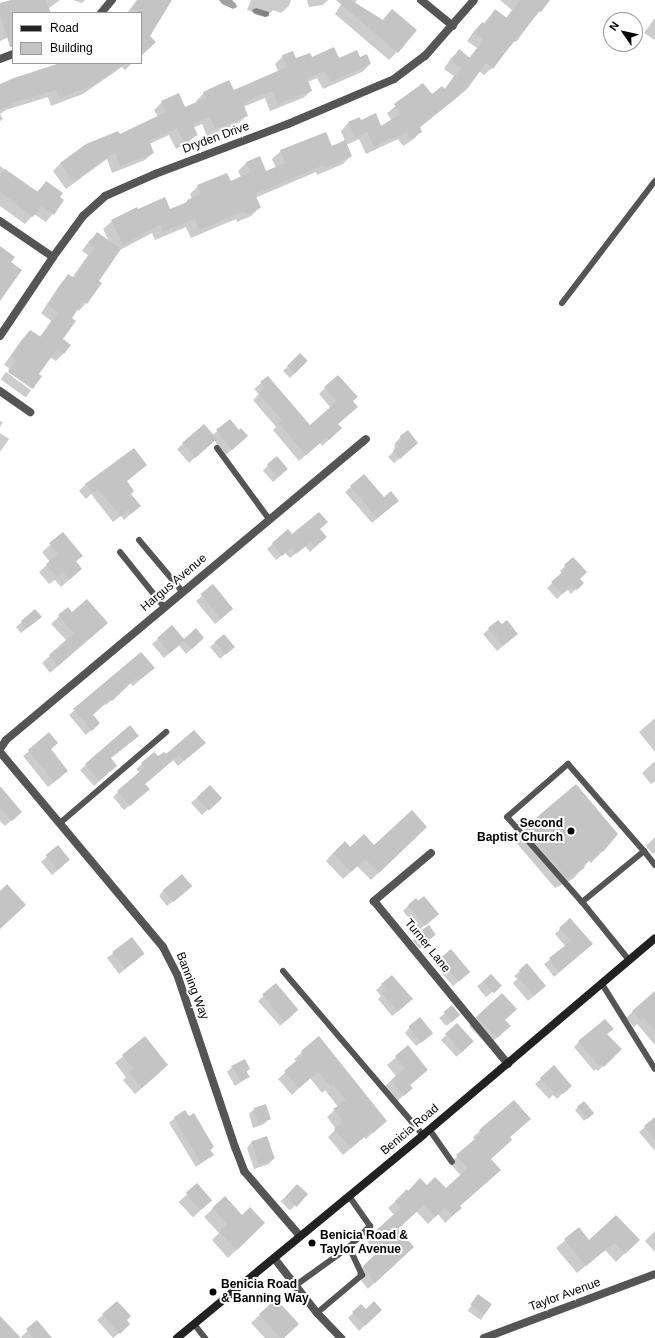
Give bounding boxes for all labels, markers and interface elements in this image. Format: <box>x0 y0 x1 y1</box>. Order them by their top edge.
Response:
legend <box>12 12 142 64</box>
north arrow <box>603 12 643 52</box>
text: N <box>607 19 621 33</box>
text: Road <box>50 21 79 35</box>
text: Building <box>50 41 93 55</box>
street label: Dryden Drive <box>181 119 251 157</box>
street label: Hargus Avenue <box>138 551 210 615</box>
place label: Second Baptist Church <box>477 817 563 845</box>
marker: Second Baptist Church <box>566 826 576 836</box>
street label: Turner Lane <box>401 916 453 976</box>
street label: Banning Way <box>173 950 211 1022</box>
street label: Benicia Road <box>378 1102 442 1158</box>
place label: Benicia Road & Taylor Avenue <box>320 1229 408 1257</box>
marker: Benicia Road & Taylor Avenue <box>307 1238 317 1248</box>
street label: Taylor Avenue <box>527 1275 603 1315</box>
place label: Benicia Road & Banning Way <box>221 1278 309 1306</box>
marker: Benicia Road & Banning Way <box>208 1287 218 1297</box>

